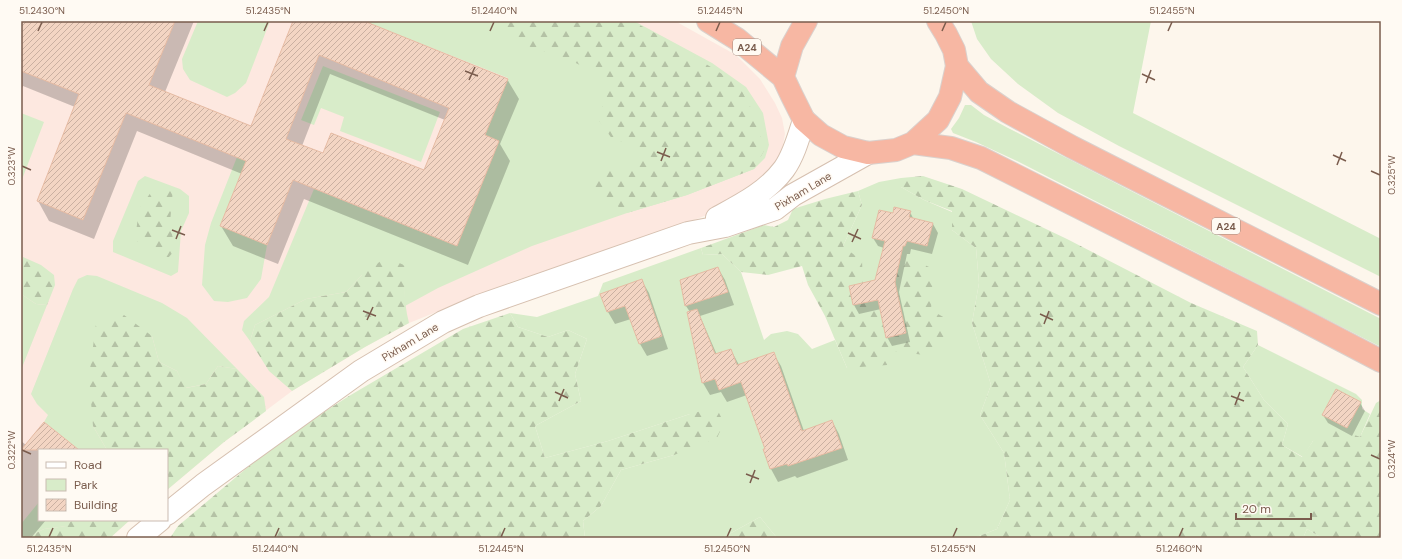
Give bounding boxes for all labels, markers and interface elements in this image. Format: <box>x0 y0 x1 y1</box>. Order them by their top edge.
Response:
text: 51.2430°N <box>19 4 65 17</box>
text: 51.2435°N <box>245 4 291 17</box>
text: 51.2440°N <box>471 4 517 17</box>
text: 51.2445°N <box>697 4 743 17</box>
text: 51.2450°N <box>923 4 969 17</box>
text: 51.2455°N <box>1149 4 1195 17</box>
road number: A24 <box>733 39 761 55</box>
text: 0.323°W <box>5 146 18 186</box>
text: 0.325°W <box>1385 155 1398 195</box>
street label: Pixham Lane <box>772 169 834 213</box>
road number: A24 <box>1212 218 1240 234</box>
street label: Pixham Lane <box>379 320 441 364</box>
text: 0.322°W <box>5 430 18 469</box>
text: 0.324°W <box>1385 439 1398 479</box>
legend <box>38 449 168 521</box>
text: Road <box>74 457 102 473</box>
text: Park <box>74 477 98 493</box>
scale bar <box>1236 495 1311 521</box>
text: Building <box>74 497 118 513</box>
text: 20 m <box>1242 501 1271 517</box>
text: 51.2435°N <box>26 542 72 555</box>
text: 51.2440°N <box>252 542 298 555</box>
text: 51.2445°N <box>478 542 524 555</box>
text: 51.2450°N <box>704 542 750 555</box>
text: 51.2455°N <box>930 542 976 555</box>
text: 51.2460°N <box>1156 542 1202 555</box>

